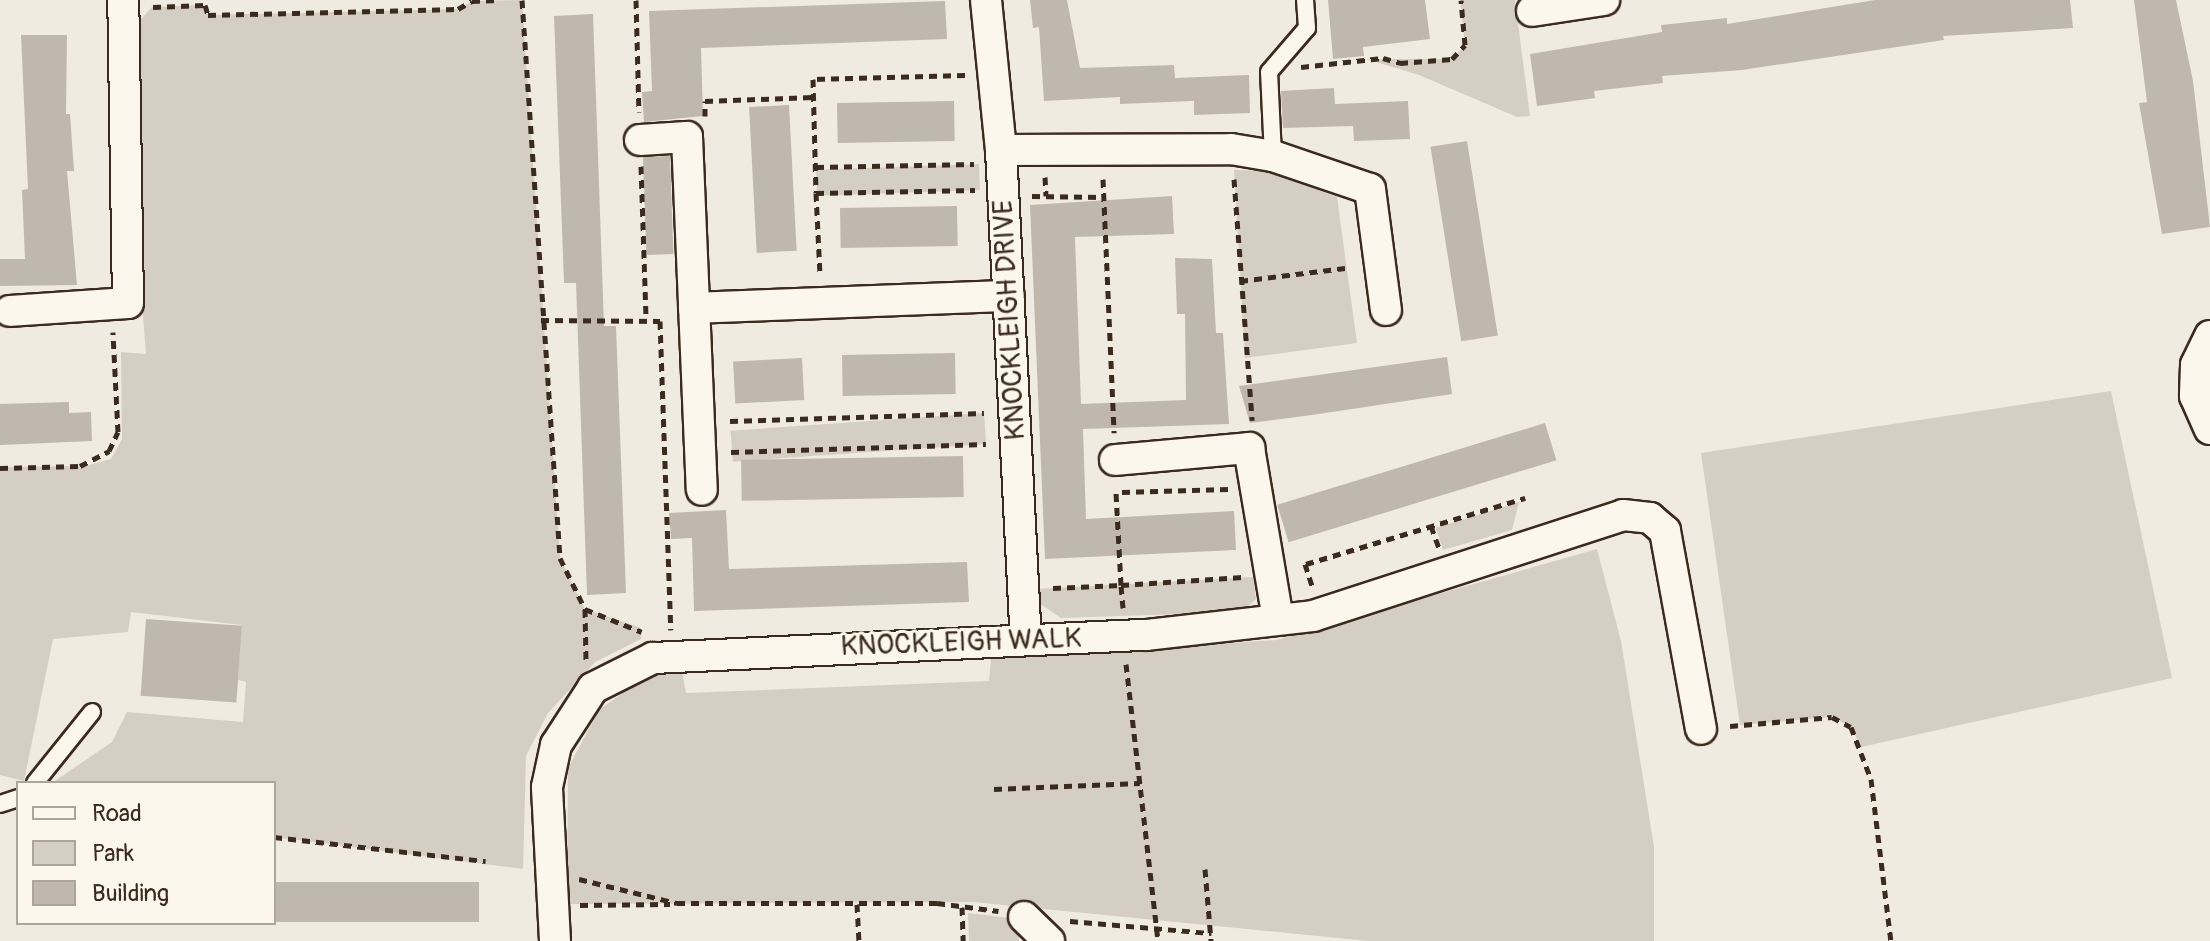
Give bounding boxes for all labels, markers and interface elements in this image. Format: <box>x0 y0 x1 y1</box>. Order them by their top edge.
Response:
street label: KNOCKLEIGH DRIVE <box>987 199 1033 441</box>
street label: KNOCKLEIGH WALK <box>840 622 1082 664</box>
legend <box>16 781 276 925</box>
text: Road <box>92 799 142 828</box>
text: Park <box>92 839 134 868</box>
text: Building <box>92 879 169 908</box>

